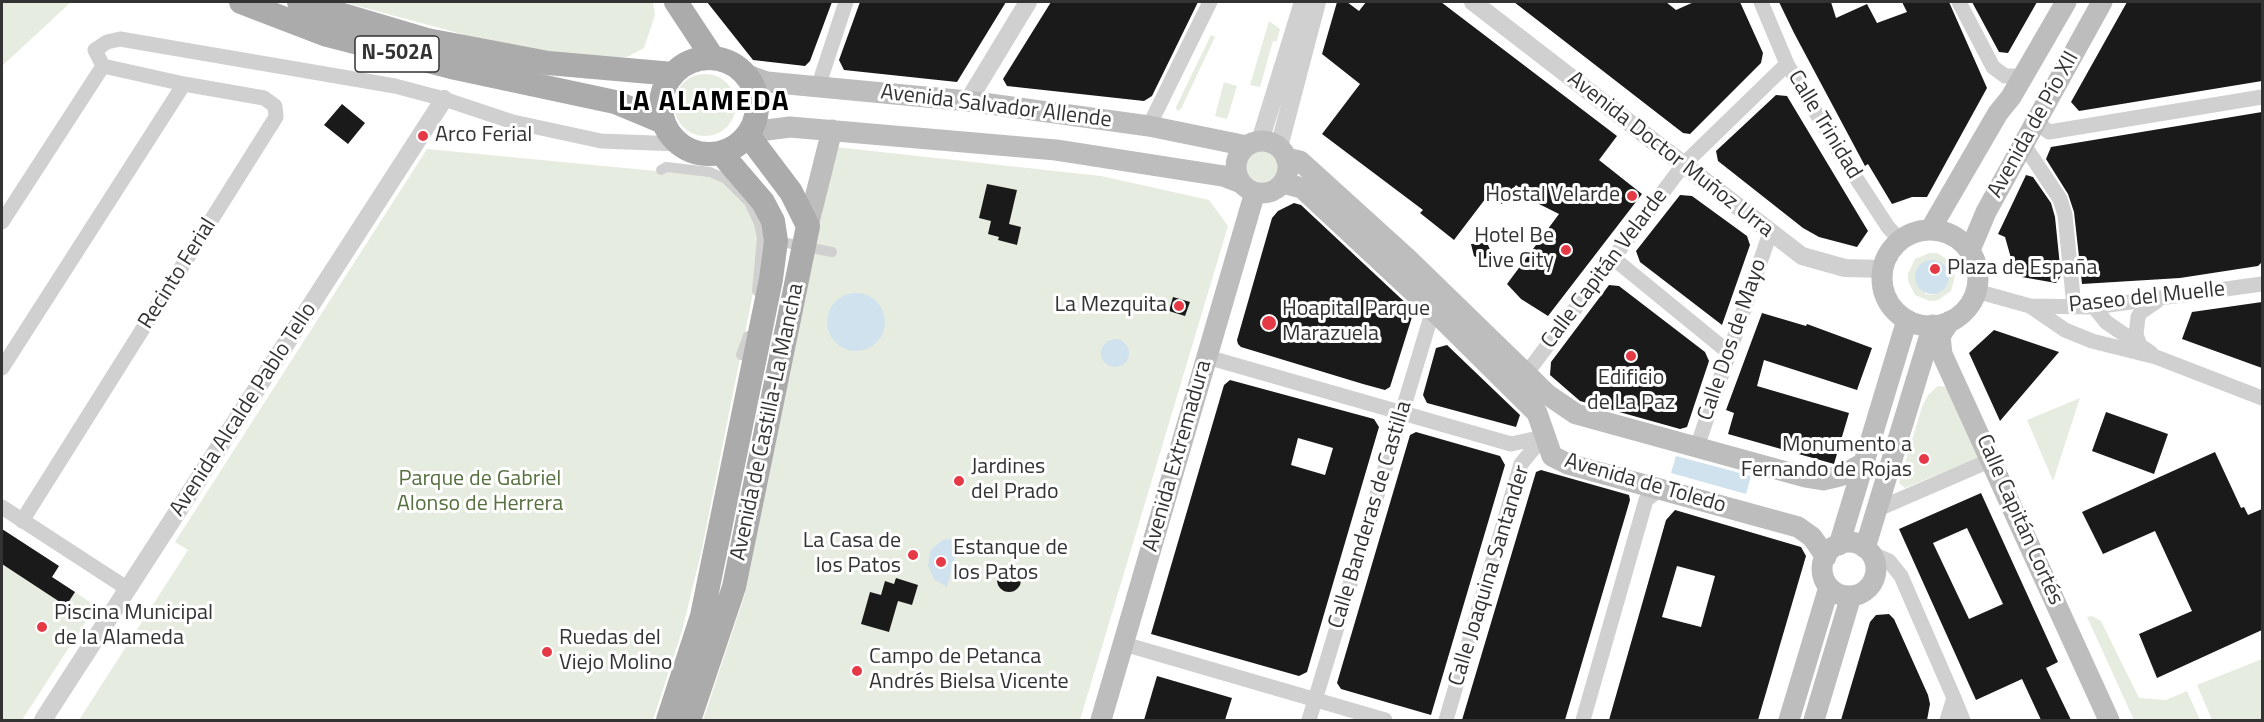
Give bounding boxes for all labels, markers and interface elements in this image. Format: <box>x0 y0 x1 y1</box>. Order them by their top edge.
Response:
road number: N-502A <box>355 36 439 72</box>
street label: Avenida de Pío XII <box>1983 47 2085 203</box>
street label: Avenida Doctor Muñoz Urra <box>1562 66 1778 244</box>
street label: Calle Trinidad <box>1781 66 1867 184</box>
street label: Avenida Salvador Allende <box>879 80 1113 134</box>
district label: LA ALAMEDA <box>618 86 790 120</box>
place label: Arco Ferial <box>435 123 532 149</box>
marker: Arco Ferial <box>416 129 430 143</box>
place label: Hostal Velarde <box>1485 183 1620 209</box>
street label: Calle Capitán Velarde <box>1536 184 1674 354</box>
marker: Hostal Velarde <box>1625 189 1639 203</box>
street label: Recinto Ferial <box>134 214 222 334</box>
place label: Hotel Be Live City <box>1474 224 1554 276</box>
marker: Hotel Be Live City <box>1559 243 1573 257</box>
street label: Calle Dos de Mayo <box>1693 256 1773 424</box>
place label: Plaza de España <box>1947 256 2097 282</box>
marker: Plaza de España <box>1928 262 1942 276</box>
street label: Paseo del Muelle <box>2068 277 2226 319</box>
street label: Avenida de Castilla-La Mancha <box>726 281 810 563</box>
place label: La Mezquita <box>1054 293 1167 319</box>
place label: Hoapital Parque Marazuela <box>1282 297 1430 348</box>
street label: Avenida Alcalde Pablo Tello <box>165 298 323 522</box>
marker: La Mezquita <box>1172 299 1186 313</box>
marker: Hoapital Parque Marazuela <box>1260 314 1278 332</box>
marker: Edificio de La Paz <box>1624 349 1638 363</box>
street label: Avenida Extremadura <box>1138 357 1218 555</box>
place label: Edificio de La Paz <box>1587 366 1675 418</box>
street label: Calle Banderas de Castilla <box>1324 398 1418 632</box>
street label: Calle Capitán Cortés <box>1970 431 2068 609</box>
place label: Monumento a Fernando de Rojas <box>1741 433 1912 484</box>
street label: Avenida de Toledo <box>1561 448 1729 520</box>
marker: Monumento a Fernando de Rojas <box>1917 452 1931 466</box>
place label: Jardines del Prado <box>971 455 1059 506</box>
street label: Calle Joaquina Santander <box>1444 462 1536 690</box>
park label: Parque de Gabriel Alonso de Herrera <box>397 467 563 518</box>
marker: Jardines del Prado <box>952 474 966 488</box>
place label: La Casa de los Patos <box>803 529 901 580</box>
place label: Estanque de los Patos <box>953 536 1068 588</box>
marker: La Casa de los Patos <box>906 548 920 562</box>
marker: Estanque de los Patos <box>934 555 948 569</box>
place label: Piscina Municipal de la Alameda <box>54 601 213 652</box>
marker: Piscina Municipal de la Alameda <box>35 620 49 634</box>
place label: Ruedas del Viejo Molino <box>559 626 672 678</box>
marker: Ruedas del Viejo Molino <box>540 645 554 659</box>
place label: Campo de Petanca Andrés Bielsa Vicente <box>869 645 1069 696</box>
marker: Campo de Petanca Andrés Bielsa Vicente <box>850 664 864 678</box>

